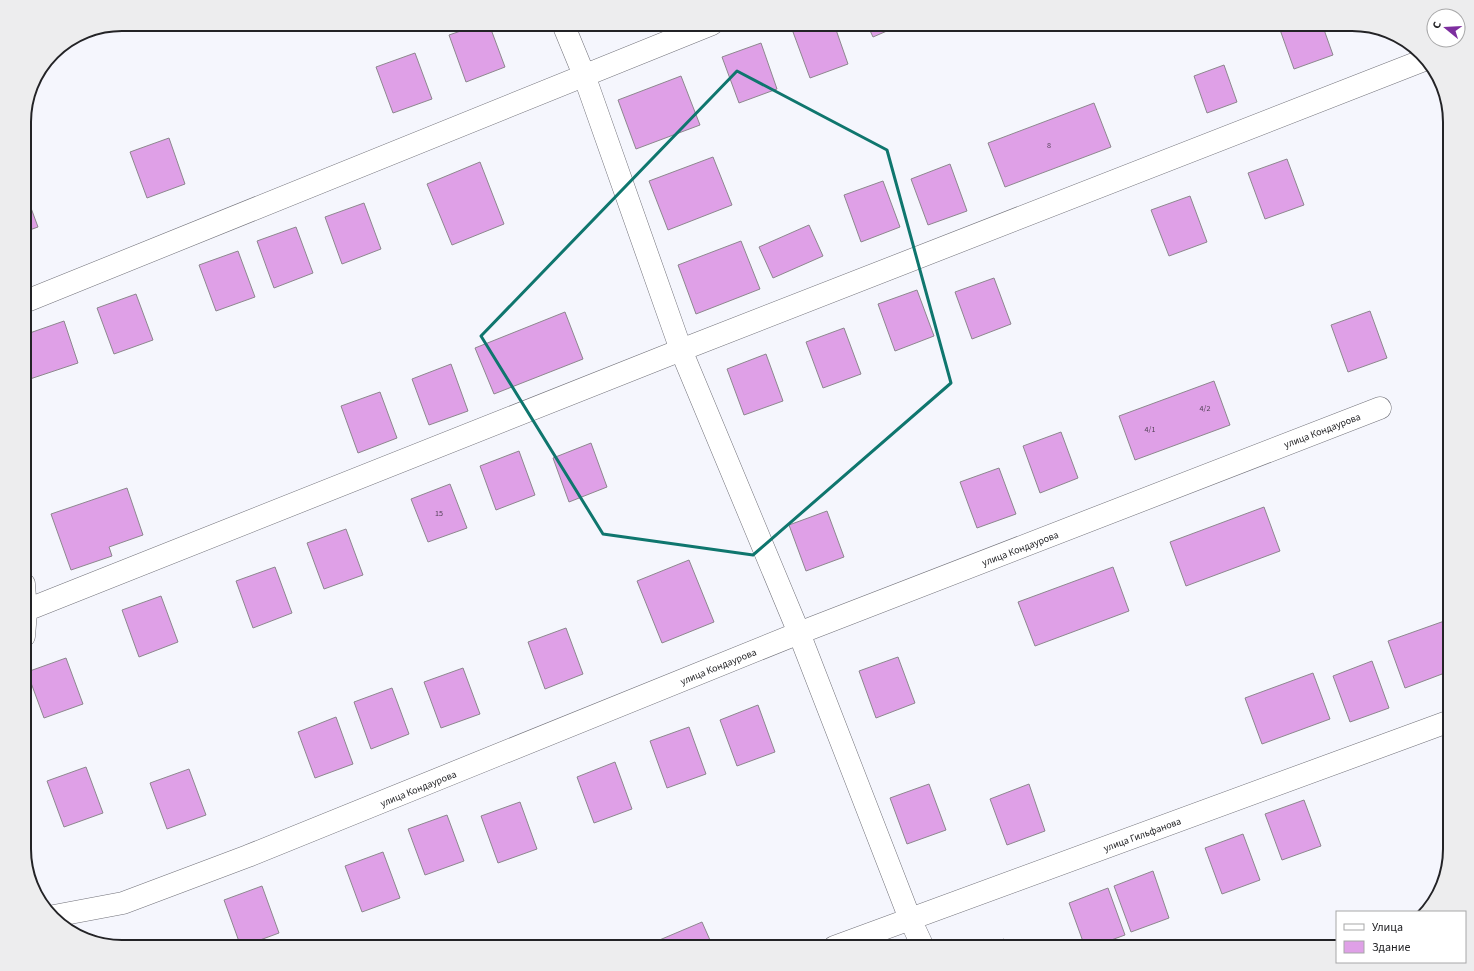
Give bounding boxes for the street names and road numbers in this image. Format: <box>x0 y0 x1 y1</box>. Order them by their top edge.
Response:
street label: улица Кондаурова <box>1282 410 1363 452</box>
street label: улица Кондаурова <box>980 528 1061 570</box>
street label: улица Кондаурова <box>678 645 759 689</box>
street label: улица Кондаурова <box>378 767 459 811</box>
street label: улица Гильфанова <box>1101 814 1183 856</box>

